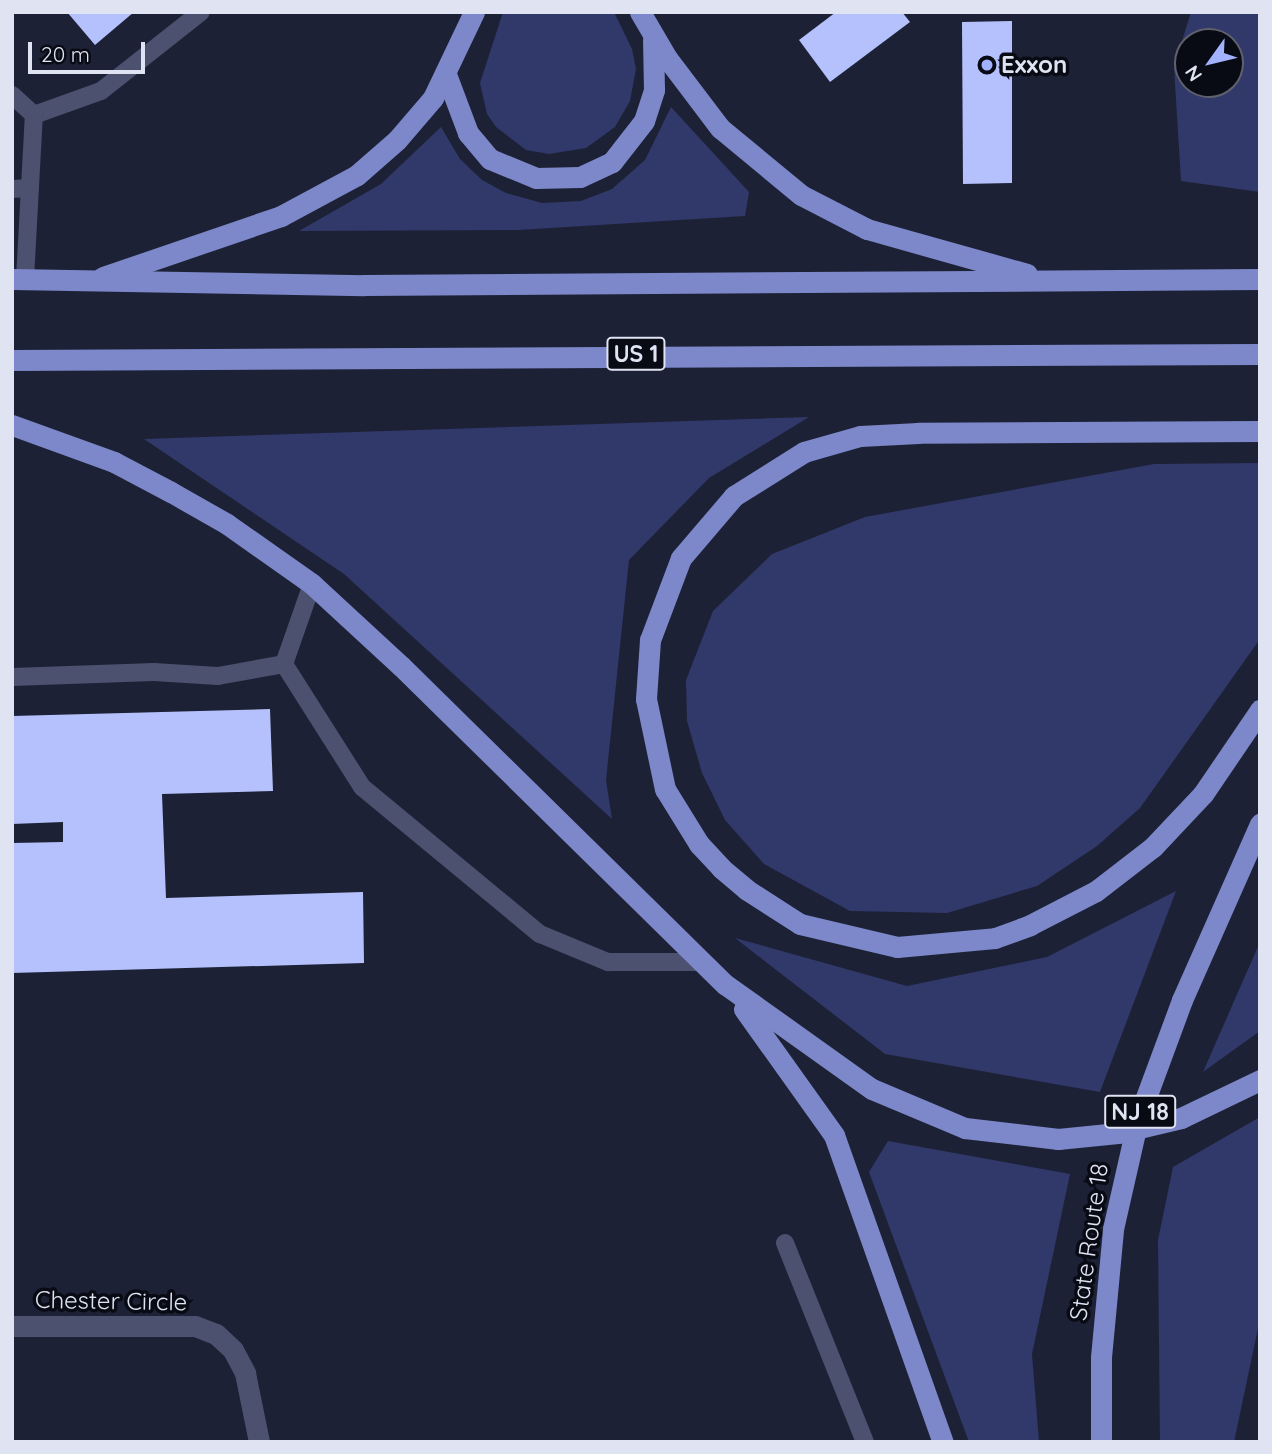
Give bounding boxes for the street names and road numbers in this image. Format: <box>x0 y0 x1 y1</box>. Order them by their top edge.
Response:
road number: US 1 <box>606 334 666 374</box>
road number: NJ 18 <box>1103 1092 1177 1132</box>
street label: State Route 18 <box>1064 1162 1114 1322</box>
street label: Chester Circle <box>35 1285 187 1317</box>

